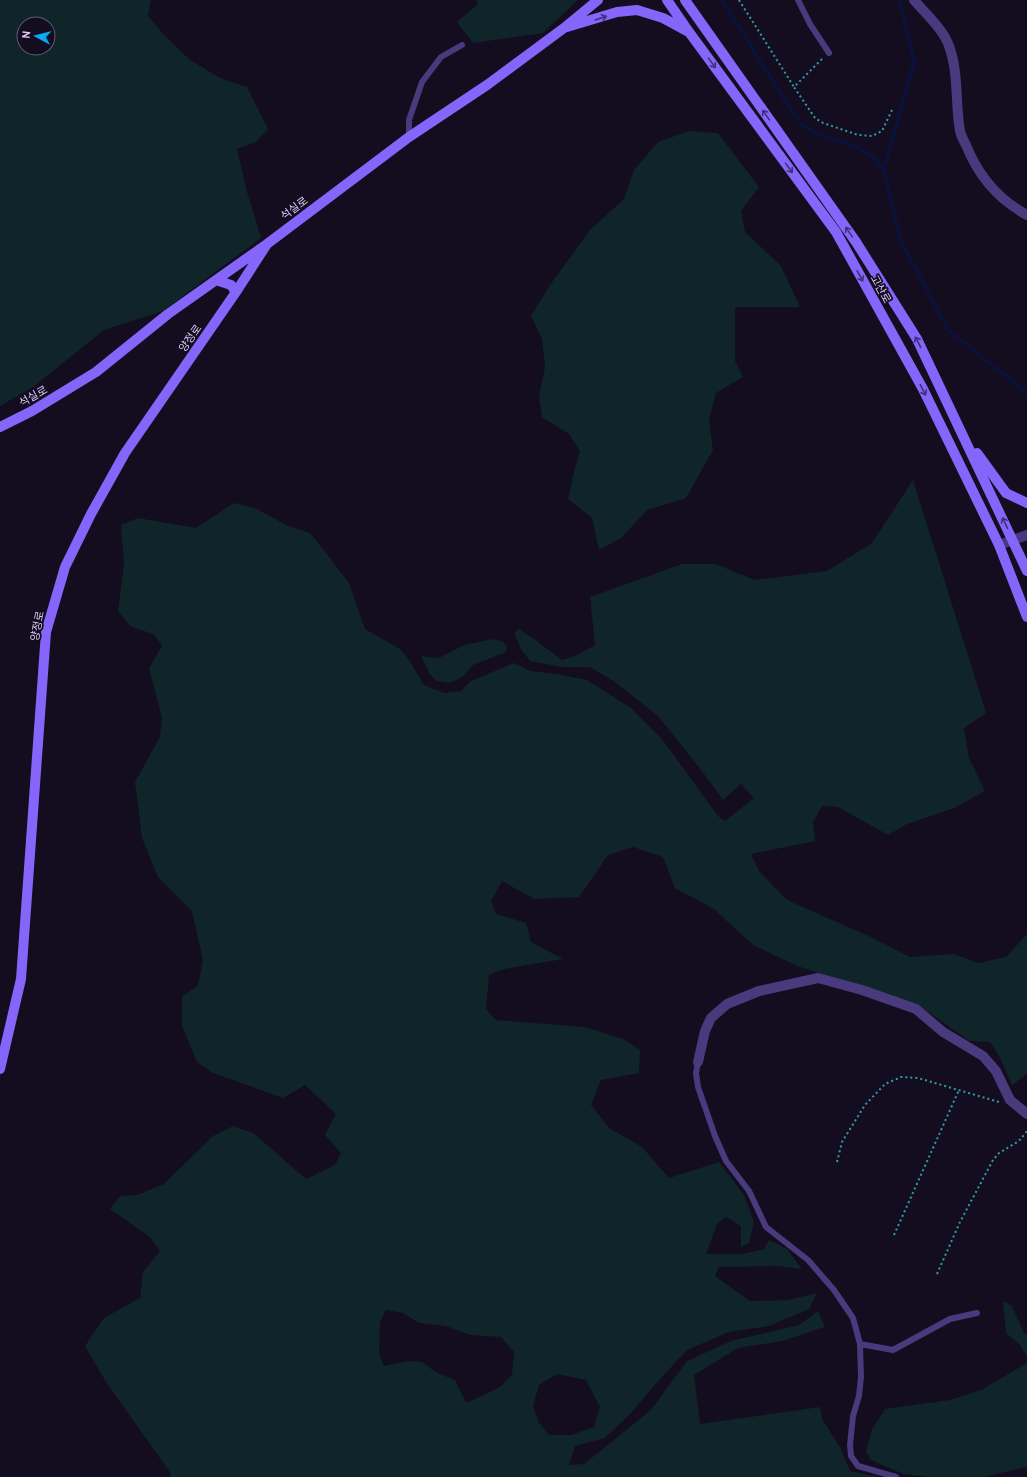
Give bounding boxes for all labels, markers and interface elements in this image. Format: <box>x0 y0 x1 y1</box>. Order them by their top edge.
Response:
one-way arrow <box>595 13 607 21</box>
north arrow <box>16 16 56 56</box>
text: N <box>19 30 33 39</box>
one-way arrow <box>708 57 716 68</box>
one-way arrow <box>762 109 770 120</box>
one-way arrow <box>784 162 793 173</box>
street label: 석실로 <box>278 193 310 223</box>
one-way arrow <box>845 227 853 238</box>
one-way arrow <box>857 270 865 282</box>
street label: 고산로 <box>868 272 894 306</box>
street label: 양정로 <box>176 322 204 354</box>
one-way arrow <box>914 337 922 349</box>
street label: 석실로 <box>16 382 50 410</box>
one-way arrow <box>920 383 928 395</box>
one-way arrow <box>1001 517 1008 529</box>
street label: 양정로 <box>27 610 47 642</box>

